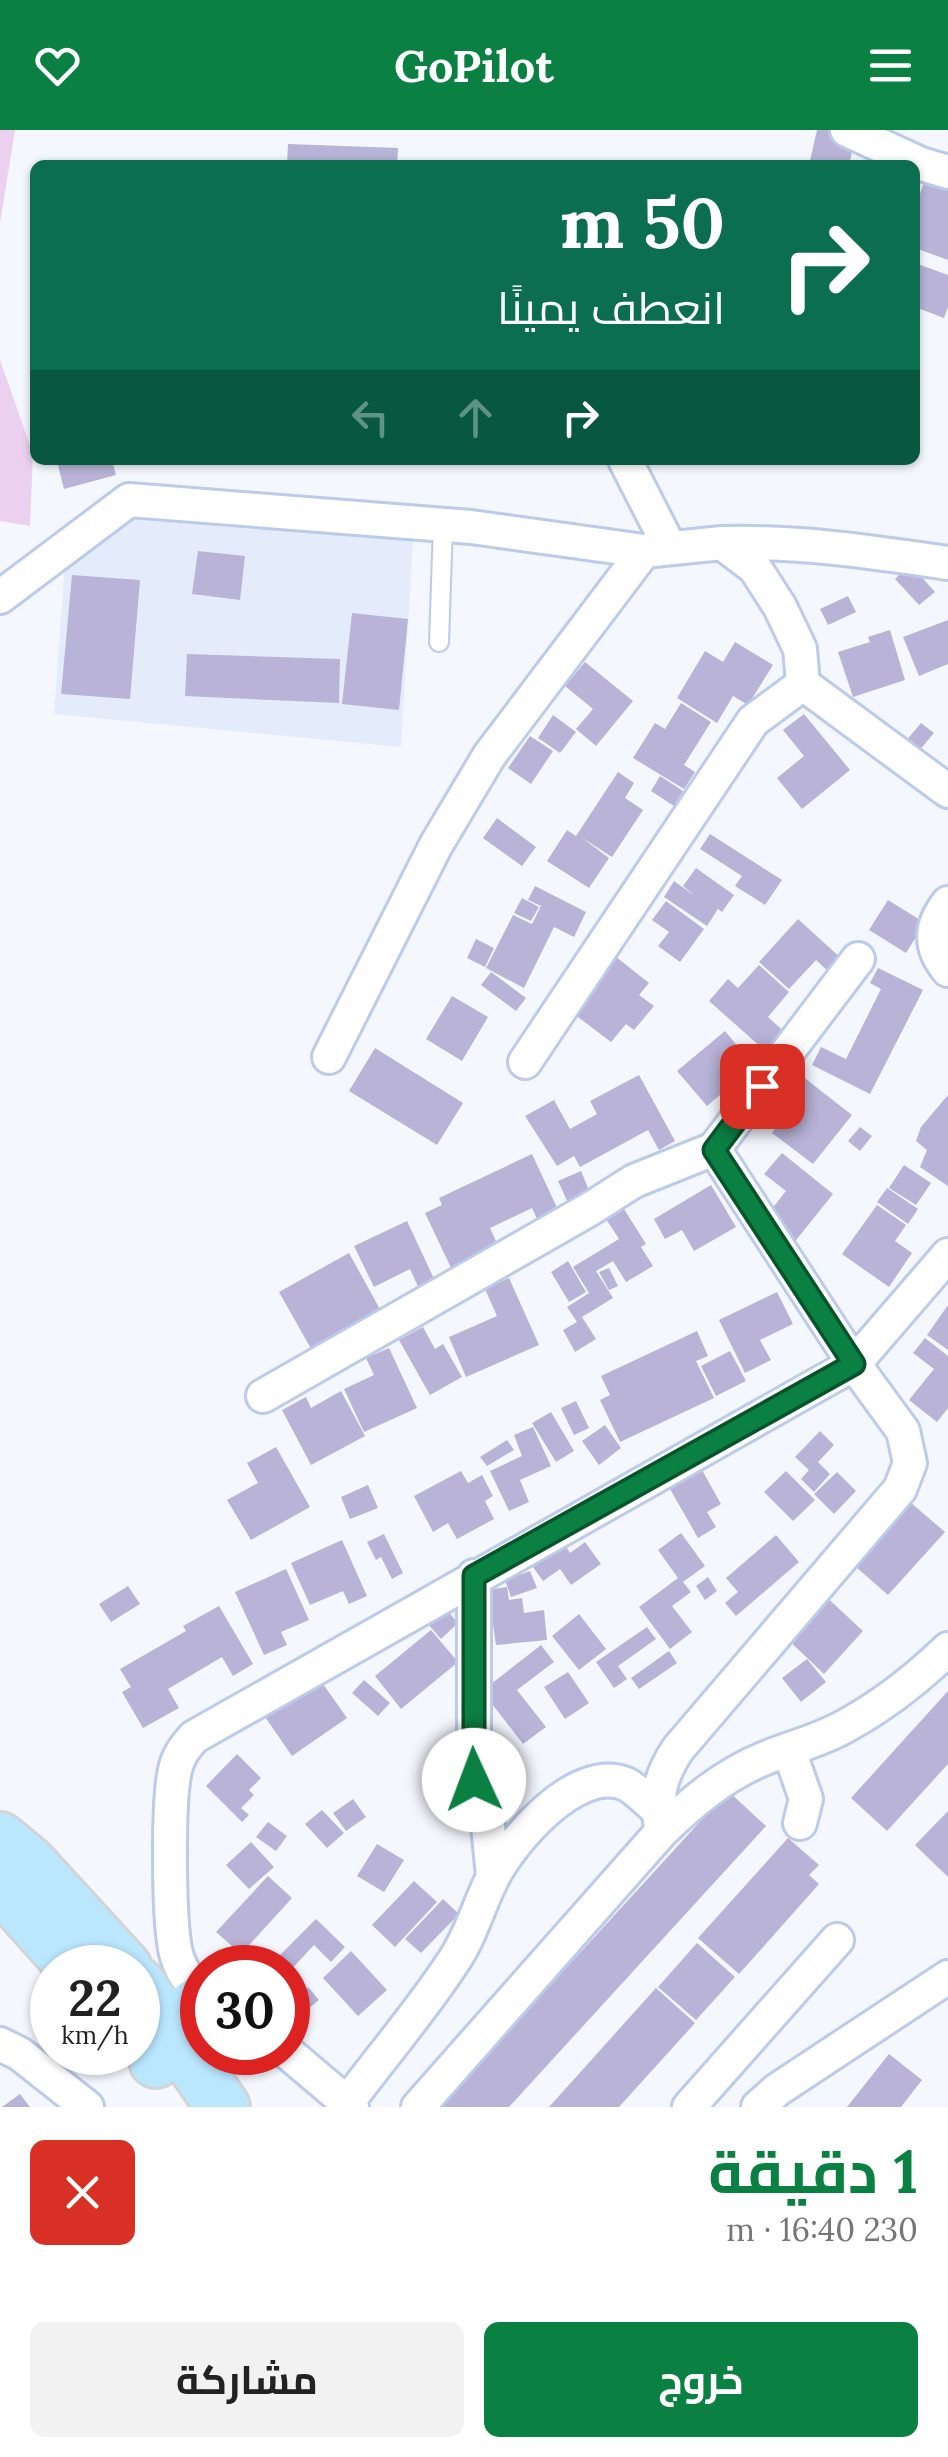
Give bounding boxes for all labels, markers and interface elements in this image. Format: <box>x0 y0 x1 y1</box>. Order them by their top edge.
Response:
text: GoPilot <box>394 37 554 94</box>
icon: heart <box>30 38 85 93</box>
icon: menu <box>863 38 918 93</box>
text: 50 m <box>560 178 725 267</box>
icon: right <box>760 200 890 330</box>
text: انعطف يمينًا <box>497 279 725 336</box>
icon: left <box>343 390 398 445</box>
icon: ahead <box>448 390 503 445</box>
icon: right <box>553 390 608 445</box>
pin <box>720 1044 805 1129</box>
icon: arrive <box>735 1059 790 1114</box>
position arrow <box>422 1728 526 1832</box>
speed limit sign: 30 <box>180 1945 310 2075</box>
text: 22 <box>68 1966 122 2030</box>
text: km/h <box>61 2019 129 2051</box>
text: 1 دقيقة <box>708 2133 918 2209</box>
button: close <box>30 2140 135 2245</box>
text: 230 m · 16:40 <box>726 2209 918 2250</box>
button: مشاركة <box>30 2322 464 2437</box>
button: خروج <box>484 2322 918 2437</box>

